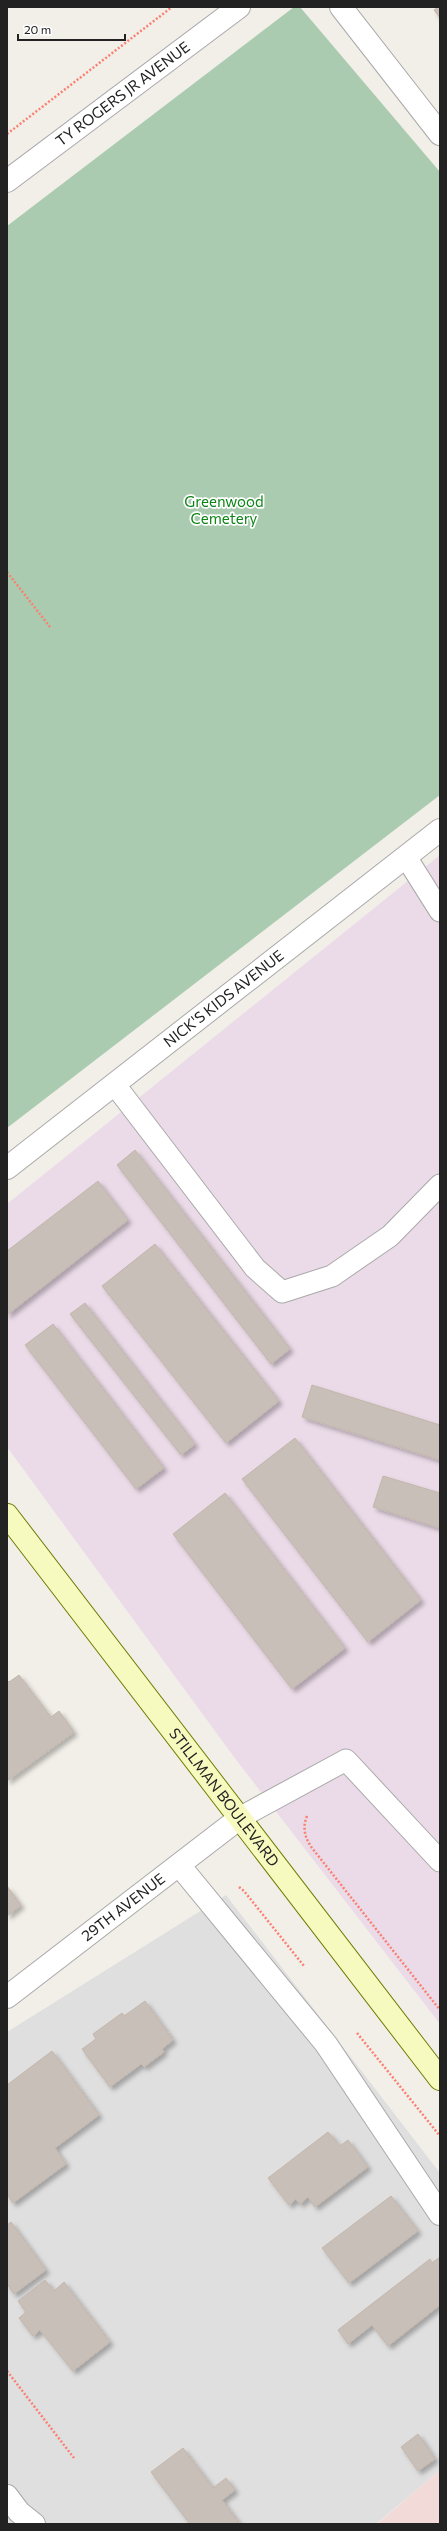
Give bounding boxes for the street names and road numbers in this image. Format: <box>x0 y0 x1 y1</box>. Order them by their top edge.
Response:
street label: TY ROGERS JR AVENUE <box>52 37 193 149</box>
street label: NICK'S KIDS AVENUE <box>160 946 287 1050</box>
street label: STILLMAN BOULEVARD <box>166 1724 283 1870</box>
street label: 29TH AVENUE <box>78 1869 168 1944</box>

